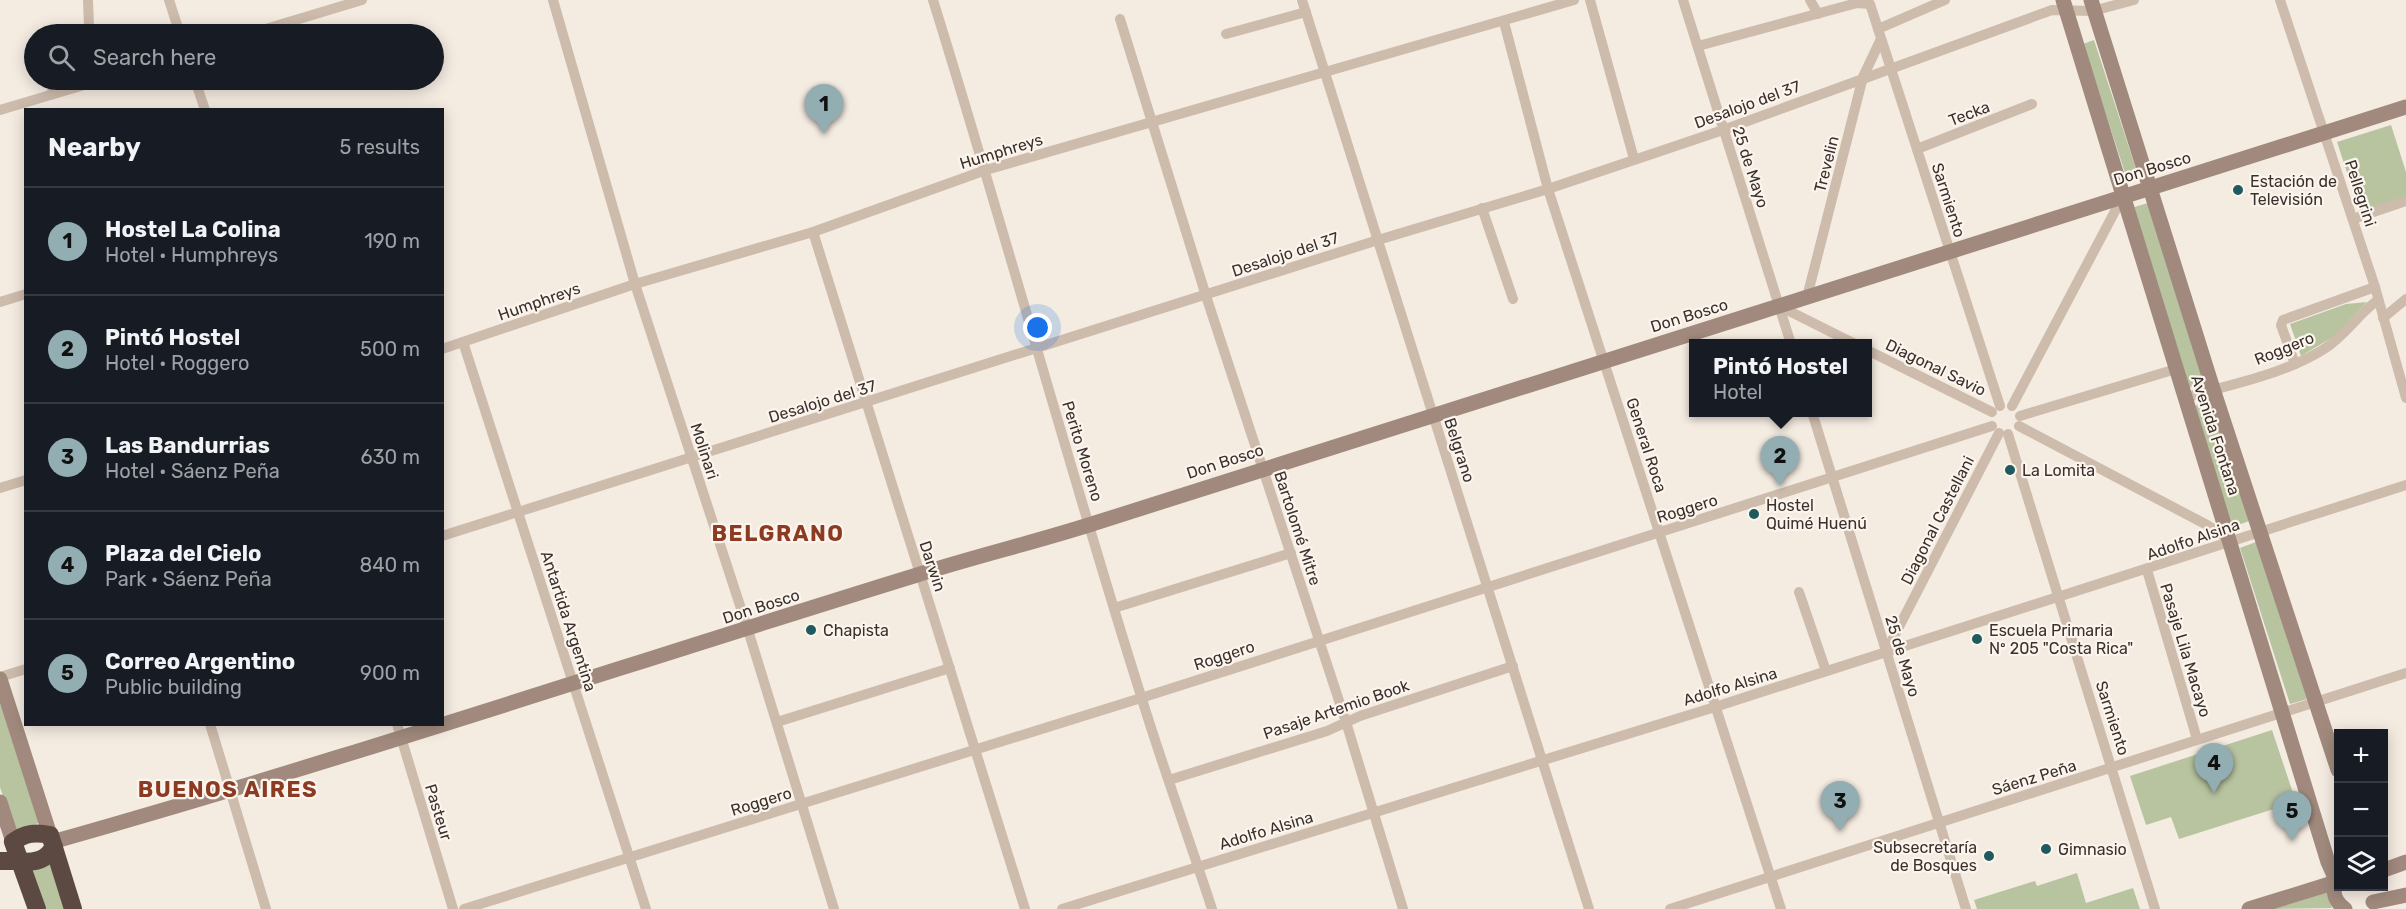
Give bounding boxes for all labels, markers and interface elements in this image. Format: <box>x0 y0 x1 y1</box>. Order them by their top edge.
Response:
search box <box>24 24 444 90</box>
icon: search <box>45 41 78 74</box>
text: Search here <box>93 44 216 71</box>
street label: Desalojo del 37 <box>1692 77 1803 132</box>
pin: 1 <box>804 84 844 134</box>
street label: Tecka <box>1946 97 1992 130</box>
street label: 25 de Mayo <box>1728 124 1773 210</box>
street label: Humphreys <box>957 130 1045 173</box>
text: Nearby <box>48 132 141 163</box>
street label: Trevelin <box>1810 134 1843 194</box>
text: 5 results <box>339 135 420 159</box>
street label: Don Bosco <box>2111 148 2193 189</box>
street label: Pellegrini <box>2341 157 2380 229</box>
street label: Sarmiento <box>1928 161 1969 240</box>
place label: Estación de Televisión <box>2250 172 2337 209</box>
marker: Estación de Televisión <box>2231 183 2245 197</box>
text: Hostel La Colina <box>105 216 281 243</box>
street label: Desalojo del 37 <box>1229 228 1341 281</box>
text: 1 <box>63 229 72 253</box>
text: 190 m <box>364 229 420 253</box>
text: Hotel · Humphreys <box>105 243 278 267</box>
street label: Humphreys <box>495 279 583 324</box>
street label: Don Bosco <box>1648 295 1730 336</box>
your location <box>1023 313 1052 342</box>
text: Pintó Hostel <box>105 324 240 351</box>
street label: Roggero <box>2252 328 2317 369</box>
street label: Diagonal Savio <box>1882 335 1989 400</box>
text: 2 <box>61 337 74 361</box>
text: 500 m <box>360 337 420 361</box>
popup <box>1689 339 1872 417</box>
text: Hotel · Roggero <box>105 351 249 375</box>
text: Pintó Hostel <box>1713 353 1848 380</box>
street label: Avenida Fontana <box>2187 373 2244 498</box>
street label: Desalojo del 37 <box>766 376 878 427</box>
text: Hotel <box>1713 380 1762 404</box>
street label: General Roca <box>1622 395 1671 495</box>
street label: Perito Moreno <box>1058 399 1107 504</box>
street label: Belgrano <box>1440 415 1479 485</box>
street label: Molinari <box>687 421 723 482</box>
text: Las Bandurrias <box>105 432 270 459</box>
pin: 2 <box>1760 436 1800 486</box>
street label: Don Bosco <box>1184 440 1266 483</box>
text: 3 <box>61 445 74 469</box>
text: 630 m <box>361 445 420 469</box>
street label: Diagonal Castellani <box>1897 453 1978 588</box>
text: Hotel · Sáenz Peña <box>105 459 280 483</box>
place label: La Lomita <box>2022 461 2095 480</box>
marker: La Lomita <box>2003 463 2017 477</box>
street label: Bartolomé Mitre <box>1270 469 1325 588</box>
street label: Roggero <box>1654 490 1720 527</box>
place label: Hostel Quimé Huenú <box>1766 496 1867 533</box>
marker: Hostel Quimé Huenú <box>1747 507 1761 521</box>
street label: Adolfo Alsina <box>2144 515 2242 564</box>
district label: BELGRANO <box>712 520 844 547</box>
street label: Darwin <box>915 538 950 594</box>
text: Plaza del Cielo <box>105 540 261 567</box>
street label: Antartida Argentina <box>537 548 600 694</box>
text: 4 <box>61 553 74 577</box>
text: 840 m <box>359 553 420 577</box>
text: Park · Sáenz Peña <box>105 567 272 591</box>
street label: Pasaje Lila Macayo <box>2156 581 2215 720</box>
street label: Don Bosco <box>720 585 802 628</box>
street label: 25 de Mayo <box>1881 613 1924 699</box>
place label: Chapista <box>823 621 889 640</box>
place label: Escuela Primaria Nº 205 "Costa Rica" <box>1989 621 2133 658</box>
marker: Chapista <box>804 623 818 637</box>
marker: Escuela Primaria Nº 205 "Costa Rica" <box>1970 632 1984 646</box>
street label: Roggero <box>1191 637 1257 674</box>
text: Correo Argentino <box>105 648 295 675</box>
text: 5 <box>61 661 74 685</box>
text: 900 m <box>360 661 420 685</box>
street label: Adolfo Alsina <box>1681 663 1779 710</box>
text: Public building <box>105 675 242 699</box>
street label: Pasaje Artemio Book <box>1261 675 1412 743</box>
street label: Sarmiento <box>2092 679 2133 758</box>
map controls <box>2334 729 2388 891</box>
button: + <box>2334 729 2388 783</box>
pin: 4 <box>2194 744 2234 793</box>
street label: Sáenz Peña <box>1990 756 2079 799</box>
district label: BUENOS AIRES <box>138 776 318 803</box>
street label: Pasteur <box>421 782 456 843</box>
pin: 3 <box>1820 782 1860 831</box>
street label: Roggero <box>728 783 794 820</box>
button: − <box>2334 783 2388 837</box>
pin: 5 <box>2272 792 2312 841</box>
street label: Adolfo Alsina <box>1217 807 1315 854</box>
button: layers <box>2334 837 2388 891</box>
place label: Subsecretaría de Bosques <box>1873 838 1977 875</box>
place label: Gimnasio <box>2058 840 2127 859</box>
marker: Gimnasio <box>2039 842 2053 856</box>
marker: Subsecretaría de Bosques <box>1982 849 1996 863</box>

